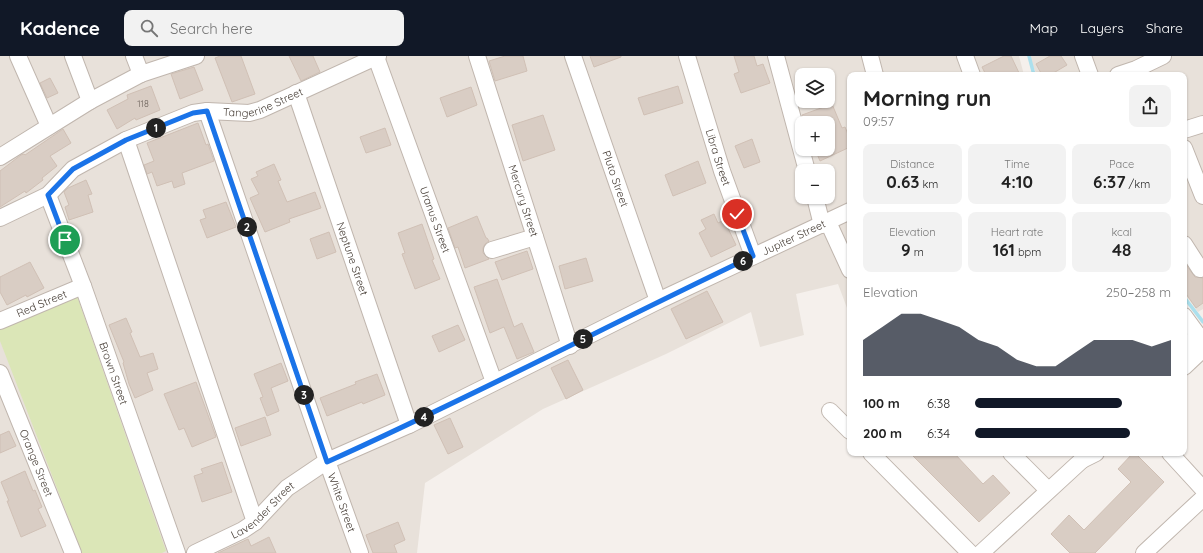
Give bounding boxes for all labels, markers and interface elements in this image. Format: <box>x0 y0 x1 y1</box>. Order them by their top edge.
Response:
search box <box>124 10 404 46</box>
text: Kadence <box>20 16 100 40</box>
icon: search <box>138 17 160 39</box>
text: Search here <box>170 19 253 38</box>
text: Map <box>1029 19 1058 37</box>
text: Layers <box>1080 19 1124 37</box>
text: Share <box>1146 19 1183 37</box>
map controls <box>795 68 835 204</box>
button: layers <box>795 68 835 108</box>
street label: Tangerine Street <box>223 84 305 120</box>
text: Morning run <box>863 84 991 112</box>
button: share <box>1129 85 1171 127</box>
house number: 118 <box>137 98 149 109</box>
text: 09:57 <box>863 113 894 129</box>
button: + <box>795 116 835 156</box>
pin: 1 <box>146 118 166 138</box>
text: 1 <box>154 121 158 135</box>
street label: Libra Street <box>703 127 734 188</box>
street label: Pluto Street <box>599 149 632 209</box>
text: Distance <box>890 157 934 171</box>
text: Time <box>1004 157 1030 171</box>
text: Pace <box>1109 157 1134 171</box>
street label: Mercury Street <box>505 163 542 239</box>
button: − <box>795 164 835 204</box>
text: 0.63 <box>886 171 919 192</box>
text: 4:10 <box>1001 171 1033 192</box>
text: 6:37 <box>1093 171 1126 192</box>
text: km <box>919 177 938 191</box>
text: /km <box>1126 177 1150 191</box>
street label: Uranus Street <box>417 185 454 255</box>
pin <box>720 197 754 231</box>
icon: check <box>726 203 748 225</box>
street label: Jupiter Street <box>759 216 828 258</box>
pin: 2 <box>237 217 257 237</box>
text: 2 <box>244 220 250 234</box>
street label: Neptune Street <box>333 220 371 297</box>
pin <box>48 223 82 257</box>
text: Elevation <box>889 225 936 239</box>
text: Heart rate <box>991 225 1043 239</box>
text: kcal <box>1111 225 1132 239</box>
icon: arrive <box>54 229 76 251</box>
text: 9 <box>901 239 911 260</box>
text: 161 <box>993 239 1015 260</box>
text: 48 <box>1112 239 1131 260</box>
text: m <box>911 245 924 259</box>
text: bpm <box>1015 245 1041 259</box>
pin: 6 <box>733 251 753 271</box>
text: 6 <box>740 254 746 268</box>
text: Elevation <box>863 284 918 300</box>
text: 250–258 m <box>1106 284 1171 300</box>
street label: Red Street <box>14 287 69 320</box>
pin: 5 <box>573 329 593 349</box>
text: 5 <box>580 332 586 346</box>
street label: Brown Street <box>96 340 131 407</box>
pin: 3 <box>294 385 314 405</box>
text: 3 <box>301 388 307 402</box>
text: 100 m <box>863 395 900 411</box>
text: 6:38 <box>927 395 950 411</box>
pin: 4 <box>414 407 434 427</box>
text: 4 <box>421 410 427 424</box>
text: 200 m <box>863 425 902 441</box>
text: 6:34 <box>927 425 950 441</box>
street label: Orange Street <box>17 427 56 499</box>
street label: White Street <box>325 471 359 534</box>
street label: Lavender Street <box>228 478 297 542</box>

